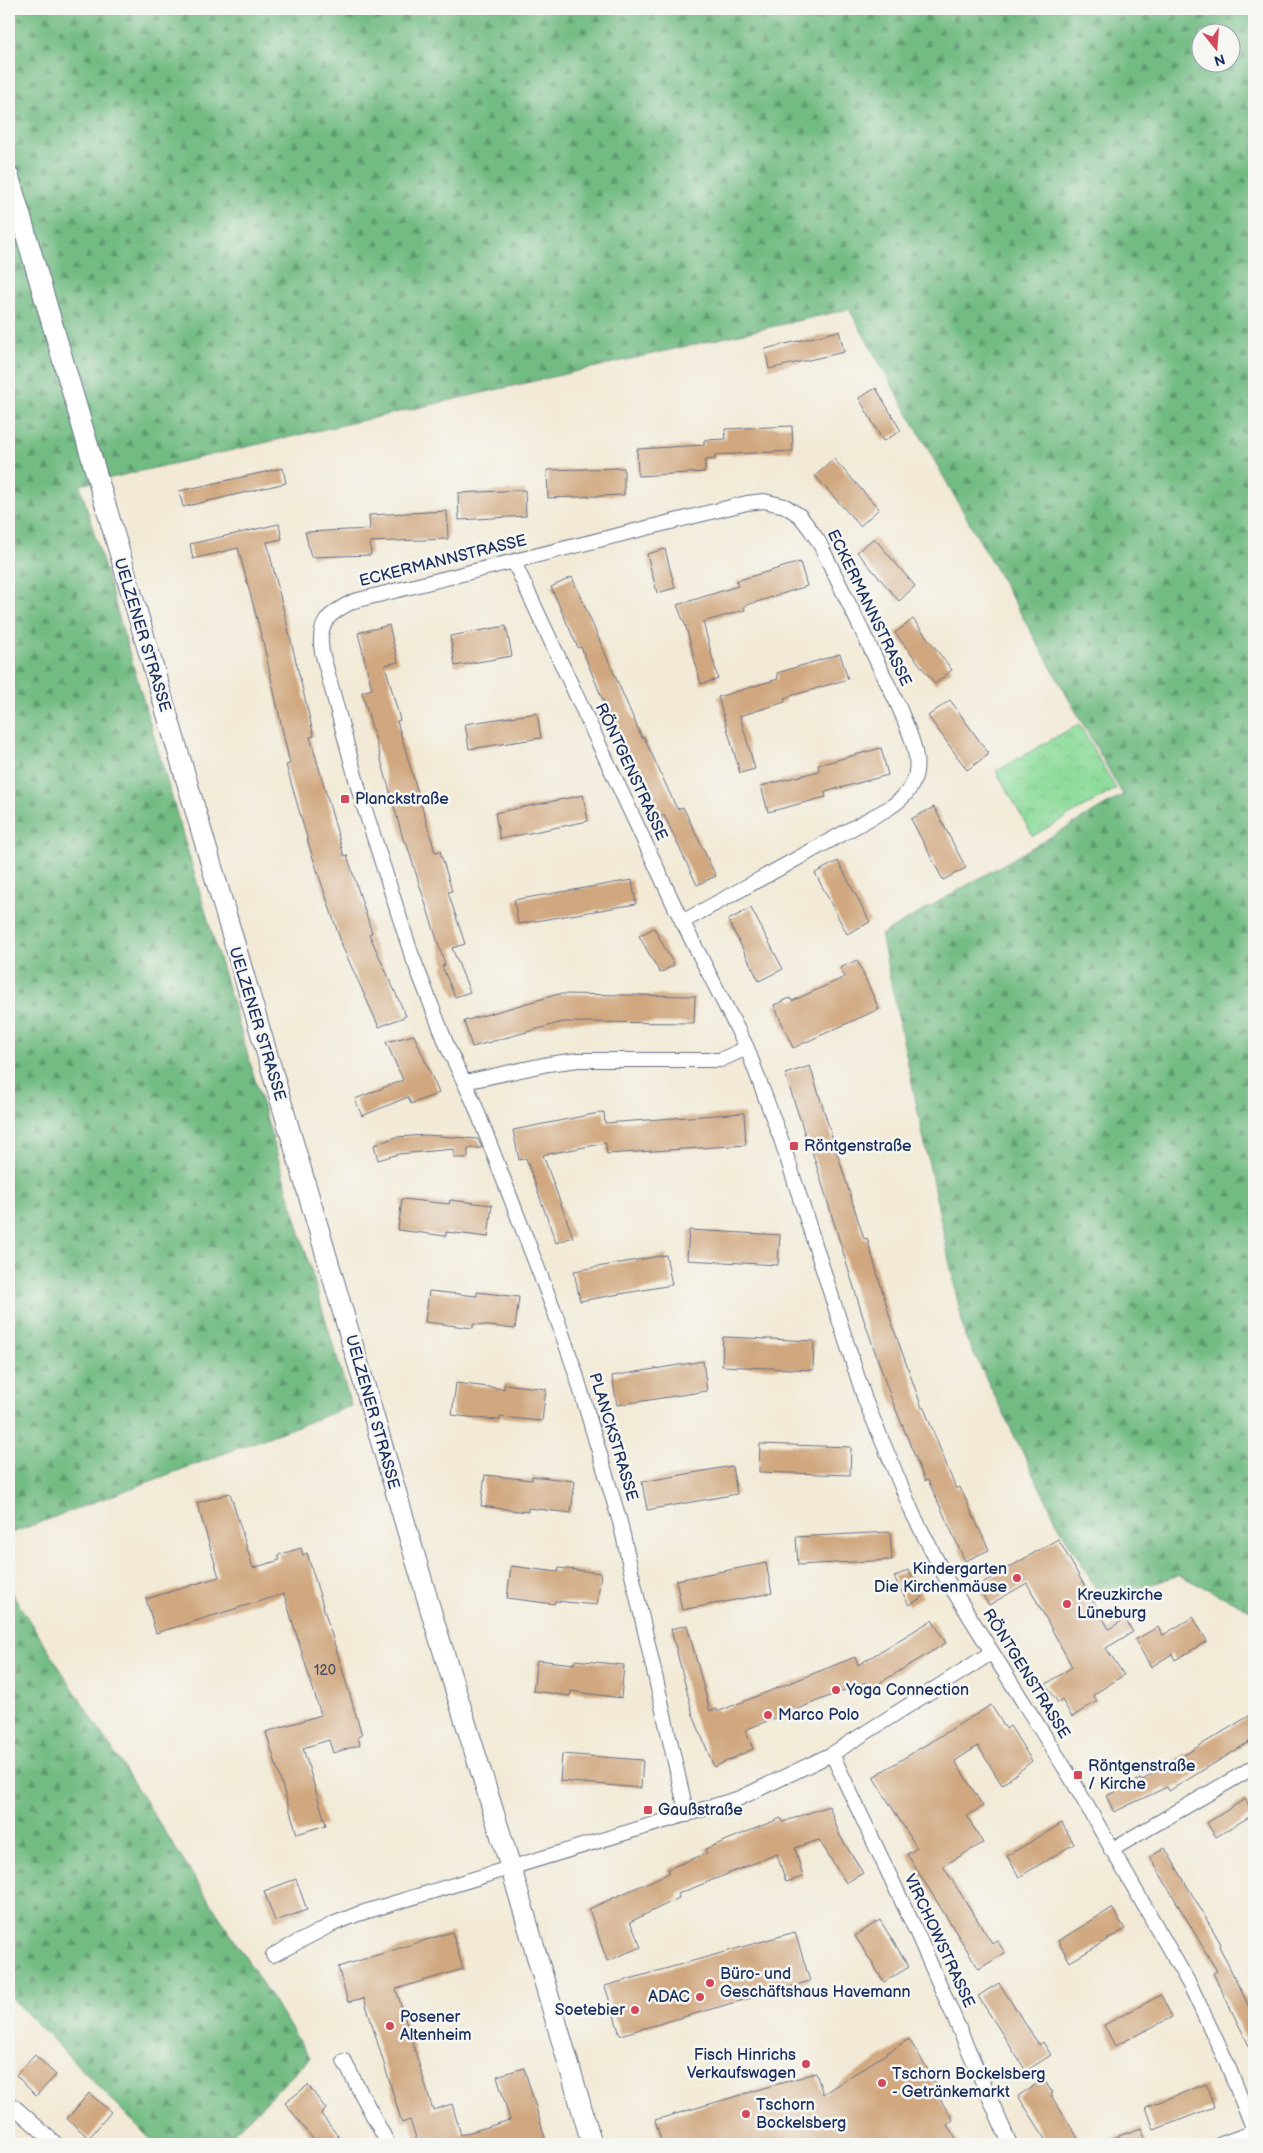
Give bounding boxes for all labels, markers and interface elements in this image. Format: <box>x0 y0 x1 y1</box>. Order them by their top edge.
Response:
north arrow <box>1190 22 1240 72</box>
text: N <box>1212 50 1227 70</box>
street label: ECKERMANNSTRASSE <box>823 527 915 689</box>
street label: ECKERMANNSTRASSE <box>357 531 529 591</box>
street label: UELZENER STRASSE <box>110 556 174 714</box>
street label: RÖNTGENSTRASSE <box>591 699 673 844</box>
place label: Planckstraße <box>355 790 449 809</box>
marker: Planckstraße <box>339 793 351 805</box>
street label: UELZENER STRASSE <box>225 945 289 1103</box>
place label: Röntgenstraße <box>804 1137 912 1156</box>
marker: Röntgenstraße <box>788 1140 800 1152</box>
street label: UELZENER STRASSE <box>341 1333 403 1491</box>
street label: PLANCKSTRASSE <box>584 1371 642 1503</box>
place label: Kindergarten Die Kirchenmäuse <box>874 1560 1008 1597</box>
marker: Kindergarten Die Kirchenmäuse <box>1011 1572 1023 1584</box>
place label: Kreuzkirche Lüneburg <box>1077 1586 1163 1623</box>
marker: Kreuzkirche Lüneburg <box>1061 1598 1073 1610</box>
street label: RÖNTGENSTRASSE <box>978 1605 1075 1742</box>
house number: 120 <box>314 1662 336 1679</box>
place label: Yoga Connection <box>845 1681 969 1700</box>
marker: Yoga Connection <box>830 1684 842 1696</box>
place label: Marco Polo <box>778 1706 859 1725</box>
marker: Marco Polo <box>762 1709 774 1721</box>
place label: Röntgenstraße / Kirche <box>1088 1757 1196 1794</box>
marker: Röntgenstraße / Kirche <box>1072 1769 1084 1781</box>
place label: Gaußstraße <box>658 1801 743 1820</box>
marker: Gaußstraße <box>642 1804 654 1816</box>
street label: VIRCHOWSTRASSE <box>900 1871 978 2011</box>
place label: Büro- und Geschäftshaus Havemann <box>720 1965 911 2002</box>
marker: Büro- und Geschäftshaus Havemann <box>704 1977 716 1989</box>
place label: ADAC <box>648 1988 690 2007</box>
marker: ADAC <box>694 1991 706 2003</box>
place label: Soetebier <box>555 2001 625 2020</box>
marker: Soetebier <box>629 2004 641 2016</box>
place label: Posener Altenheim <box>400 2008 472 2045</box>
marker: Posener Altenheim <box>384 2020 396 2032</box>
place label: Fisch Hinrichs Verkaufswagen <box>687 2046 796 2083</box>
marker: Fisch Hinrichs Verkaufswagen <box>800 2058 812 2070</box>
place label: Tschorn Bockelsberg - Getränkemarkt <box>892 2065 1045 2102</box>
marker: Tschorn Bockelsberg - Getränkemarkt <box>876 2077 888 2089</box>
place label: Tschorn Bockelsberg <box>756 2096 846 2133</box>
marker: Tschorn Bockelsberg <box>740 2108 752 2120</box>

